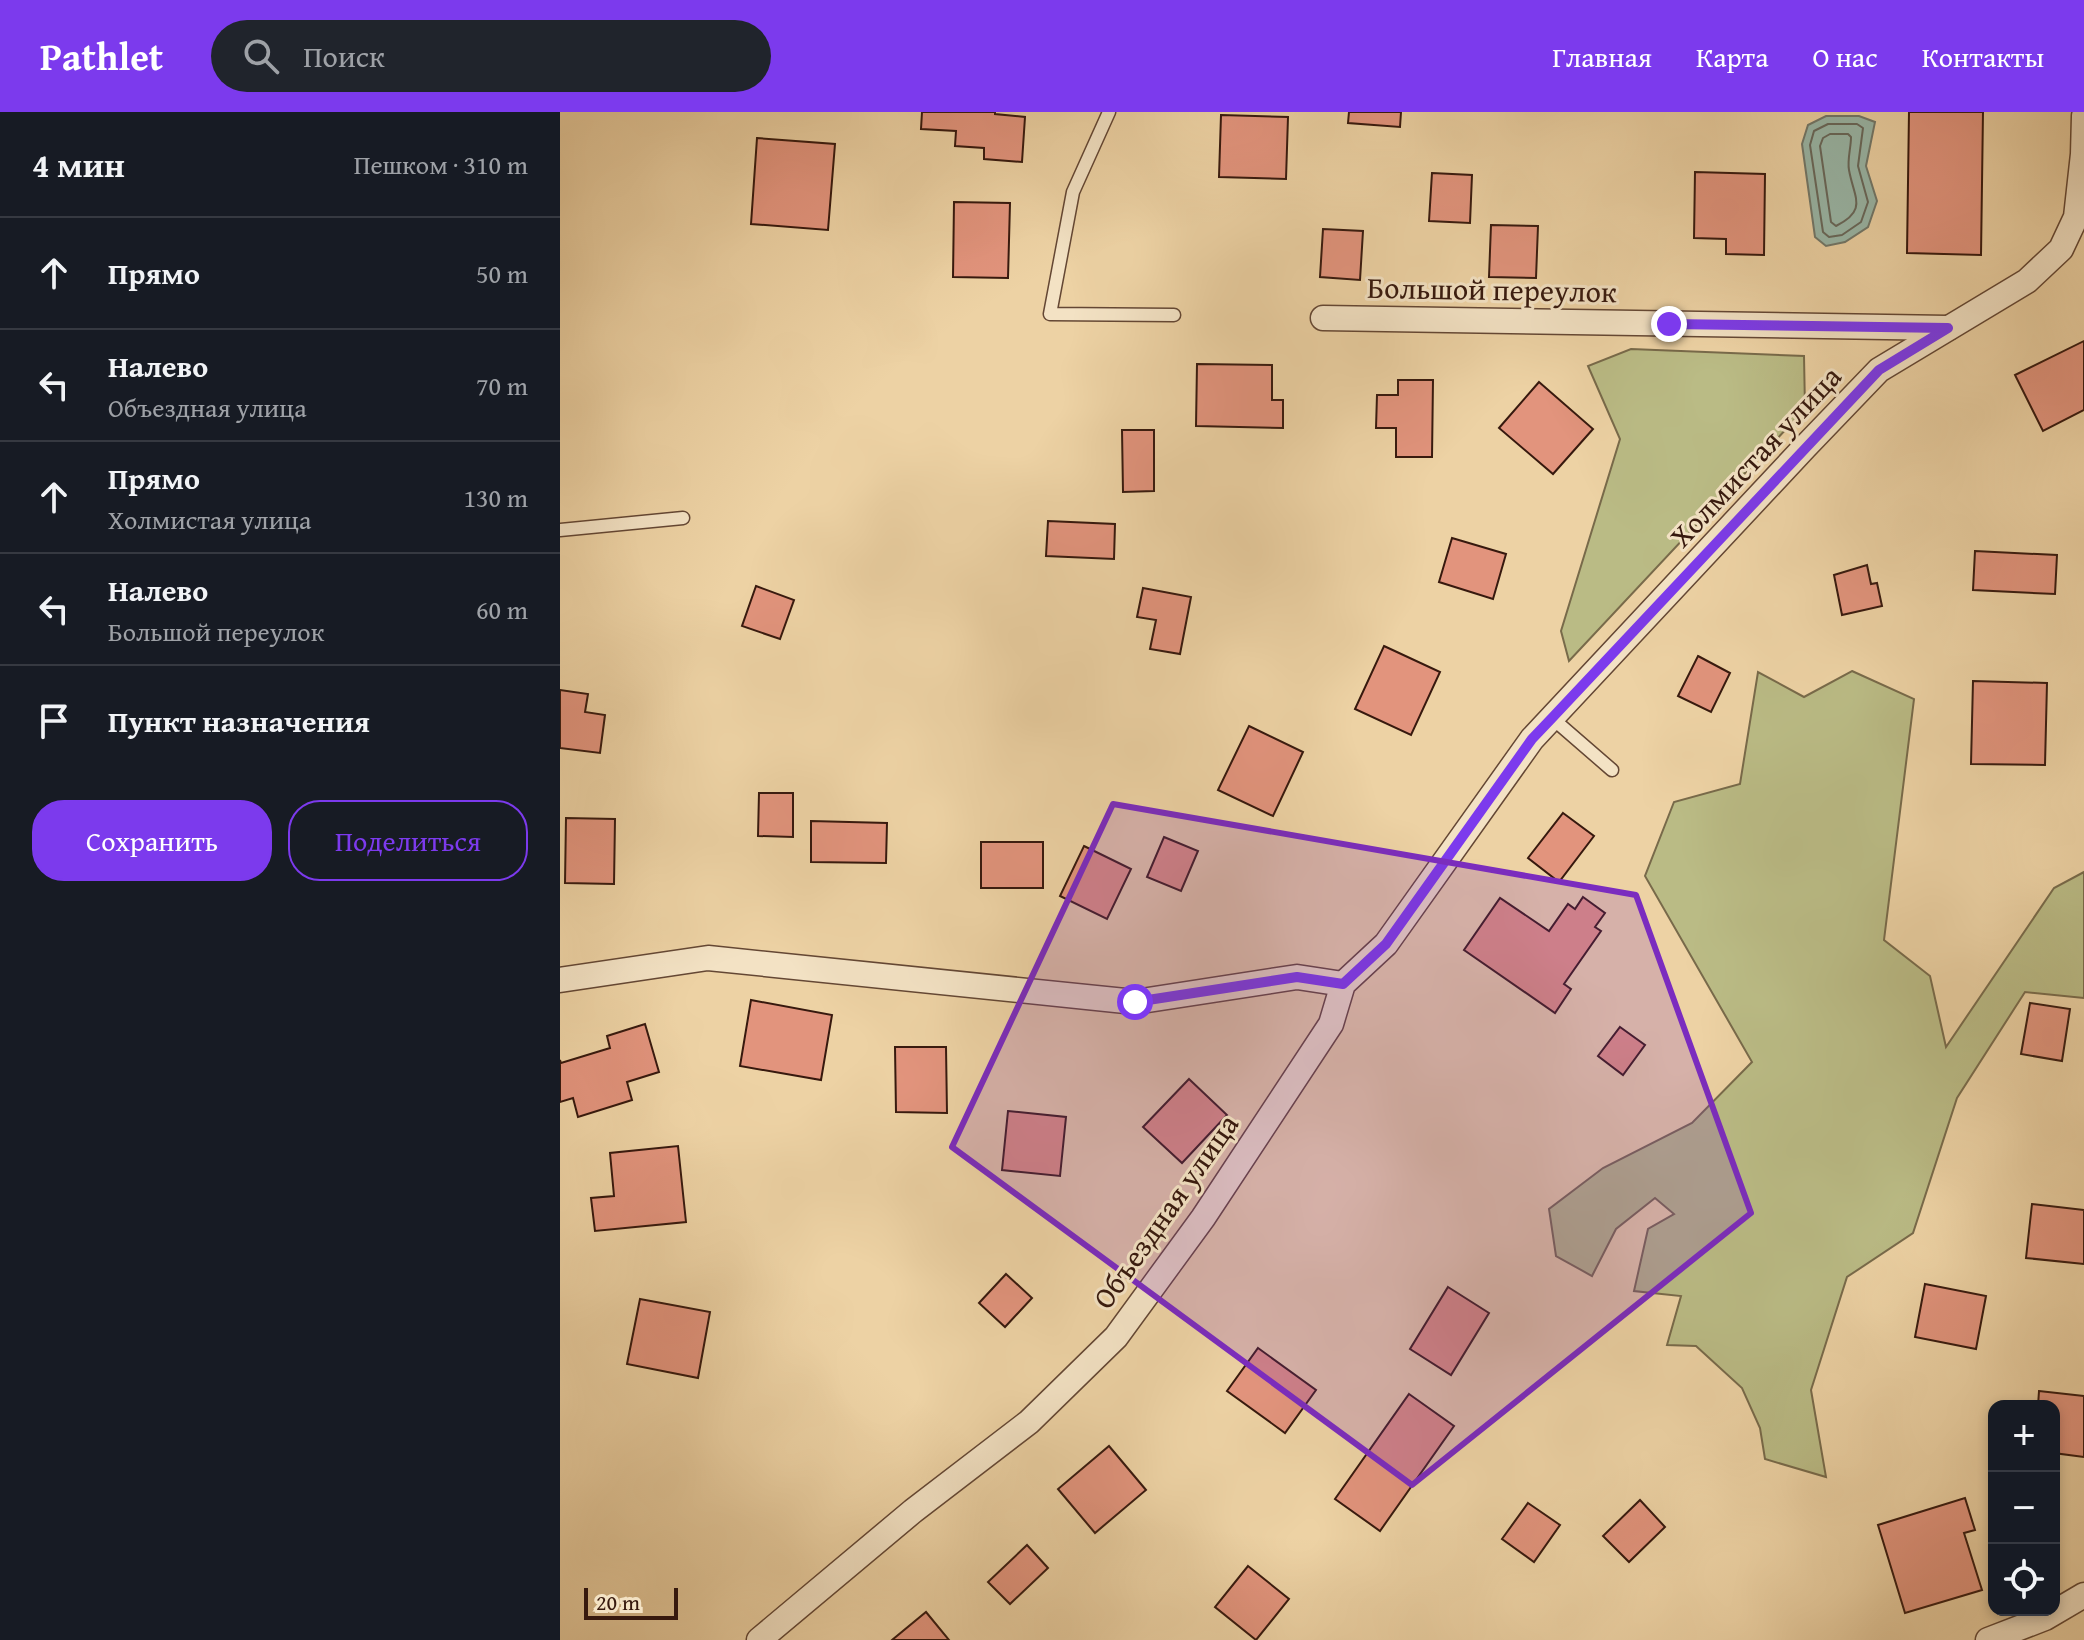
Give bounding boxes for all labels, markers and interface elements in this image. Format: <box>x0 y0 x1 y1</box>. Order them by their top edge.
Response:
search box <box>211 20 771 92</box>
text: Pathlet <box>40 28 163 84</box>
icon: search <box>239 34 283 78</box>
text: Поиск <box>303 34 385 78</box>
text: Главная <box>1552 36 1652 77</box>
text: Карта <box>1696 36 1768 77</box>
text: О нас <box>1812 36 1878 77</box>
text: Контакты <box>1922 36 2044 77</box>
text: 4 мин <box>32 140 125 189</box>
text: Пешком · 310 m <box>354 145 528 184</box>
icon: ahead <box>32 251 76 295</box>
text: Прямо <box>108 251 200 295</box>
text: 50 m <box>476 254 528 293</box>
street label: Большой переулок <box>1367 265 1617 313</box>
route end <box>1651 306 1687 342</box>
text: Налево <box>108 344 208 388</box>
street label: Холмистая улица <box>1659 355 1852 557</box>
icon: left <box>32 363 76 407</box>
text: 70 m <box>476 366 528 405</box>
text: Объездная улица <box>108 388 307 427</box>
text: Прямо <box>108 456 200 500</box>
icon: ahead <box>32 475 76 519</box>
text: 130 m <box>463 478 528 517</box>
text: Холмистая улица <box>108 500 311 539</box>
text: Налево <box>108 568 208 612</box>
icon: left <box>32 587 76 631</box>
text: 60 m <box>476 590 528 629</box>
text: Большой переулок <box>108 612 324 651</box>
icon: arrive <box>32 699 76 743</box>
text: Пункт назначения <box>108 699 370 743</box>
button: Сохранить <box>32 800 272 881</box>
button: Поделиться <box>288 800 528 881</box>
route start <box>1117 984 1153 1020</box>
street label: Объездная улица <box>1081 1104 1249 1317</box>
map controls <box>1988 1400 2060 1616</box>
button: + <box>1988 1400 2060 1472</box>
button: − <box>1988 1472 2060 1544</box>
button: locate <box>1988 1544 2060 1616</box>
scale bar <box>584 1584 678 1620</box>
text: 20 m <box>596 1586 640 1618</box>

